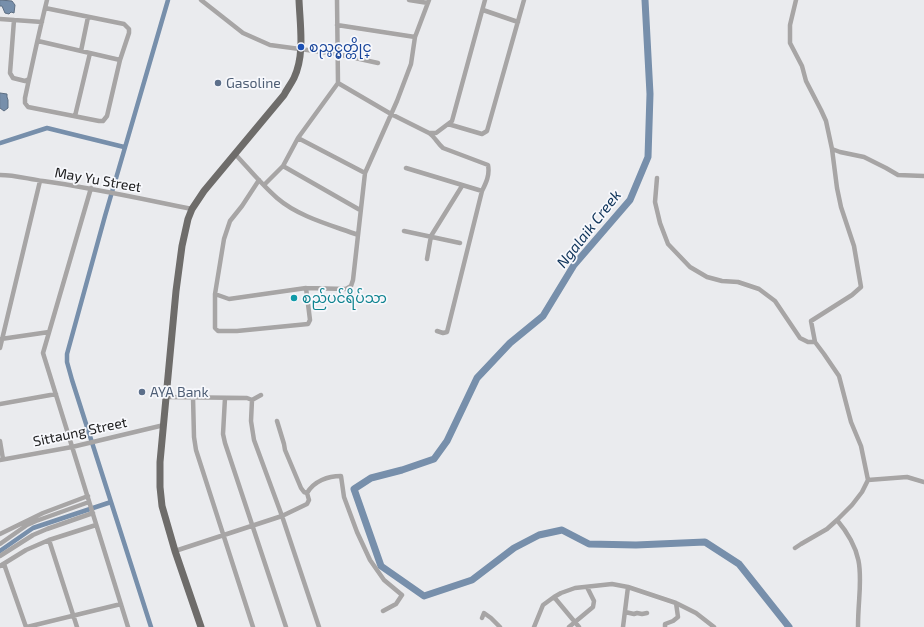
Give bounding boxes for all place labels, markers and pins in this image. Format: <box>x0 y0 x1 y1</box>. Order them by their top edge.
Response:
place label: စည္ပင္မွတ္တိုင္ <box>309 39 372 55</box>
marker: စည္ပင္မွတ္တိုင္ <box>296 42 306 52</box>
place label: Gasoline <box>226 75 281 91</box>
marker: Gasoline <box>213 78 223 88</box>
place label: စည်ပင်ရိပ်သာ <box>302 290 387 306</box>
marker: စည်ပင်ရိပ်သာ <box>289 293 299 303</box>
place label: AYA Bank <box>150 384 209 400</box>
marker: AYA Bank <box>137 387 147 397</box>

